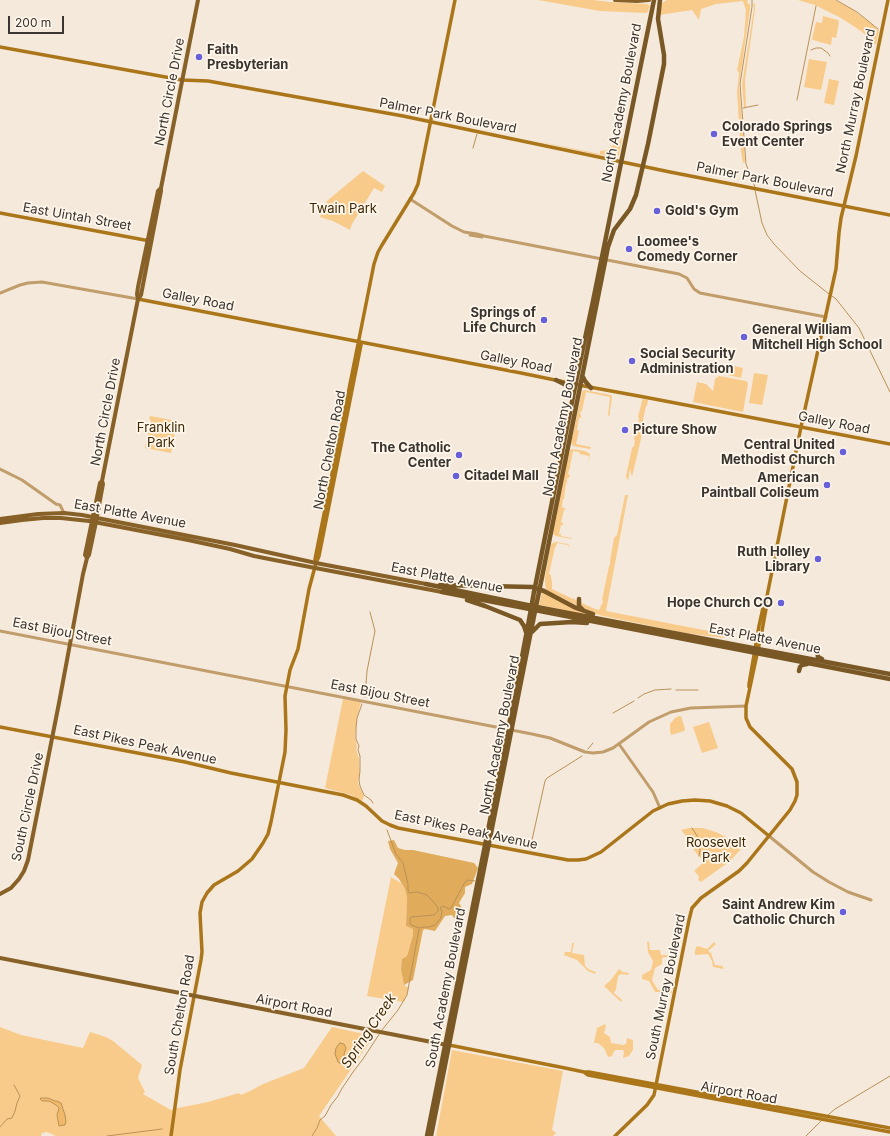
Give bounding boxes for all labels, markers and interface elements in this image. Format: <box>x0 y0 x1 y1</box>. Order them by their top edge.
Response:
scale bar <box>10 8 66 34</box>
text: 200 m <box>15 15 51 30</box>
street label: North Academy Boulevard <box>599 22 645 184</box>
street label: North Murray Boulevard <box>833 27 879 175</box>
street label: North Circle Drive <box>152 37 188 147</box>
place label: Faith Presbyterian <box>207 42 288 73</box>
marker: Faith Presbyterian <box>194 52 204 62</box>
street label: Palmer Park Boulevard <box>378 95 518 137</box>
place label: Colorado Springs Event Center <box>722 119 832 150</box>
marker: Colorado Springs Event Center <box>709 129 719 139</box>
street label: Palmer Park Boulevard <box>695 159 835 201</box>
street label: East Uintah Street <box>21 200 133 234</box>
park label: Twain Park <box>309 201 377 217</box>
place label: Gold's Gym <box>665 203 739 219</box>
marker: Gold's Gym <box>652 206 662 216</box>
place label: Loomee's Comedy Corner <box>637 234 738 265</box>
marker: Loomee's Comedy Corner <box>624 244 634 254</box>
street label: Galley Road <box>161 285 235 315</box>
place label: Springs of Life Church <box>463 305 536 336</box>
marker: Springs of Life Church <box>539 315 549 325</box>
place label: General William Mitchell High School <box>752 322 882 353</box>
marker: General William Mitchell High School <box>739 332 749 342</box>
street label: North Academy Boulevard <box>540 336 586 498</box>
place label: Social Security Administration <box>640 346 736 377</box>
street label: Galley Road <box>479 347 553 377</box>
marker: Social Security Administration <box>627 356 637 366</box>
street label: North Circle Drive <box>88 357 124 467</box>
street label: North Chelton Road <box>311 389 349 511</box>
street label: Galley Road <box>797 408 871 438</box>
park label: Franklin Park <box>137 420 185 451</box>
place label: Picture Show <box>633 422 717 438</box>
marker: Picture Show <box>620 425 630 435</box>
place label: Central United Methodist Church <box>721 437 835 468</box>
place label: The Catholic Center <box>371 440 451 471</box>
marker: Central United Methodist Church <box>838 447 848 457</box>
marker: The Catholic Center <box>454 450 464 460</box>
place label: Citadel Mall <box>464 468 539 484</box>
place label: American Paintball Coliseum <box>701 470 819 501</box>
marker: Citadel Mall <box>451 471 461 481</box>
marker: American Paintball Coliseum <box>822 480 832 490</box>
street label: East Platte Avenue <box>73 496 187 532</box>
place label: Ruth Holley Library <box>737 544 810 575</box>
marker: Ruth Holley Library <box>813 554 823 564</box>
street label: East Platte Avenue <box>390 560 504 596</box>
place label: Hope Church CO <box>667 595 773 611</box>
marker: Hope Church CO <box>776 598 786 608</box>
street label: East Bijou Street <box>11 615 113 649</box>
street label: East Platte Avenue <box>708 621 822 657</box>
street label: North Academy Boulevard <box>477 654 523 816</box>
street label: East Bijou Street <box>329 677 431 711</box>
street label: East Pikes Peak Avenue <box>72 722 218 768</box>
street label: South Circle Drive <box>9 751 47 863</box>
street label: East Pikes Peak Avenue <box>393 807 539 853</box>
park label: Roosevelt Park <box>686 835 746 866</box>
place label: Saint Andrew Kim Catholic Church <box>722 897 835 928</box>
street label: South Academy Boulevard <box>423 907 469 1069</box>
marker: Saint Andrew Kim Catholic Church <box>838 907 848 917</box>
street label: South Murray Boulevard <box>643 913 689 1061</box>
street label: South Chelton Road <box>162 954 198 1076</box>
street label: Airport Road <box>255 991 333 1021</box>
water label: Spring Creek <box>338 991 400 1071</box>
street label: Airport Road <box>700 1079 778 1107</box>

